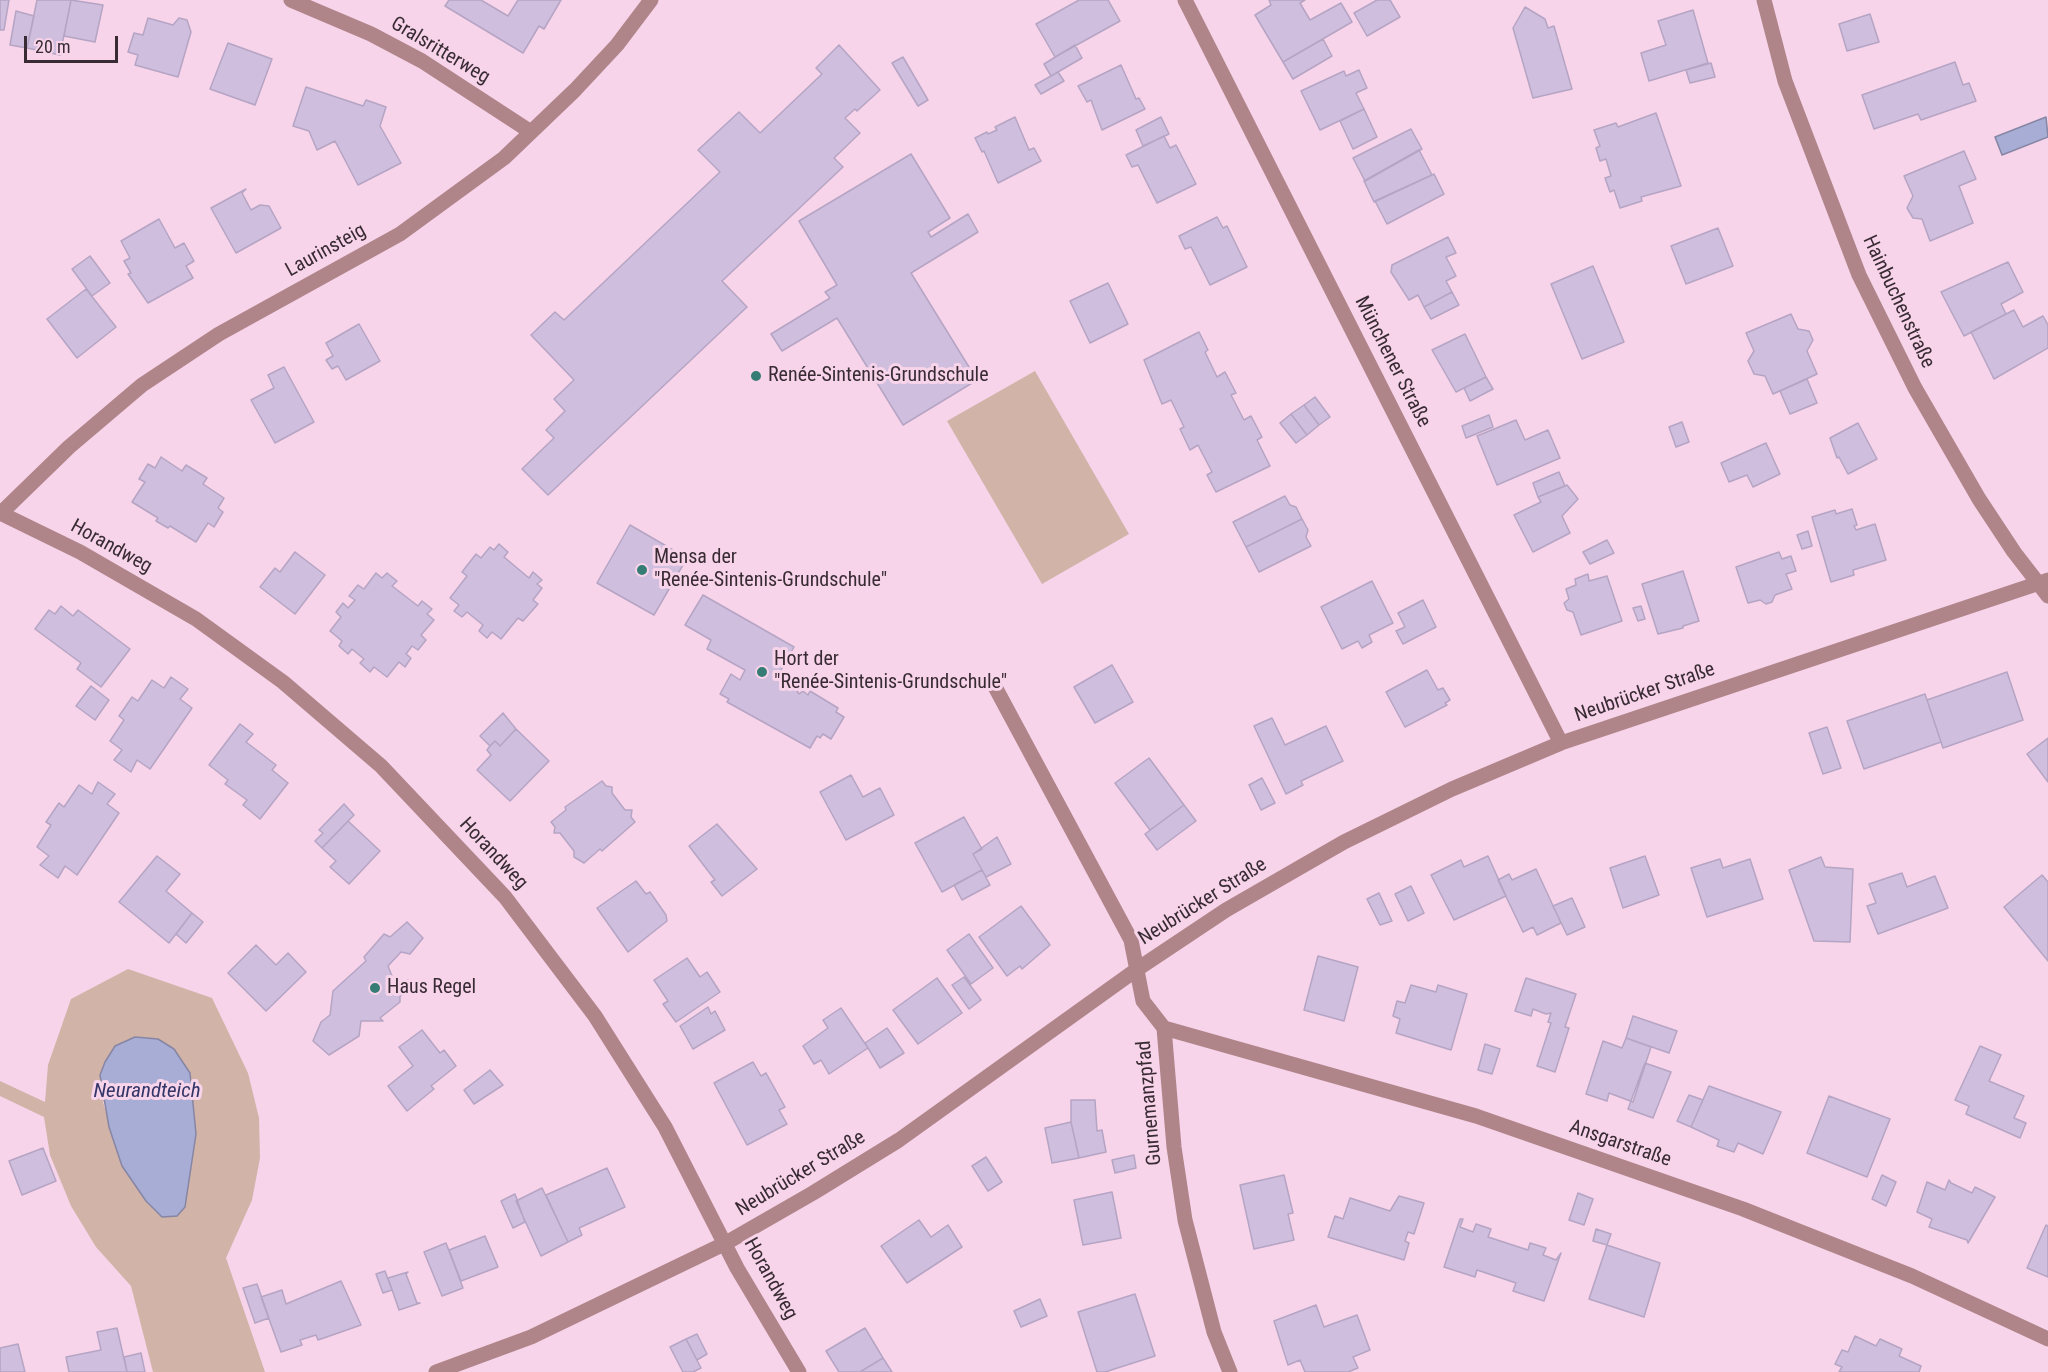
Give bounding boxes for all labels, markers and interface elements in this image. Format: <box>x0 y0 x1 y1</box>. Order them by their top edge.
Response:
street label: Gralsritterweg <box>386 12 494 90</box>
scale bar <box>27 24 122 62</box>
text: 20 m <box>35 36 70 57</box>
street label: Laurinsteig <box>282 219 370 283</box>
street label: Hainbuchenstraße <box>1857 232 1939 372</box>
street label: Münchener Straße <box>1349 292 1435 432</box>
place label: Renée-Sintenis-Grundschule <box>768 364 989 388</box>
marker: Renée-Sintenis-Grundschule <box>749 369 763 383</box>
street label: Horandweg <box>66 515 156 579</box>
place label: Mensa der "Renée-Sintenis-Grundschule" <box>654 546 887 593</box>
marker: Mensa der "Renée-Sintenis-Grundschule" <box>635 563 649 577</box>
place label: Hort der "Renée-Sintenis-Grundschule" <box>774 648 1007 695</box>
street label: Neubrücker Straße <box>1572 658 1718 728</box>
marker: Hort der "Renée-Sintenis-Grundschule" <box>755 665 769 679</box>
street label: Horandweg <box>454 813 532 895</box>
street label: Neubrücker Straße <box>1134 853 1272 951</box>
place label: Haus Regel <box>387 976 476 1000</box>
marker: Haus Regel <box>368 981 382 995</box>
street label: Gurnemanzpfad <box>1133 1039 1167 1167</box>
water label: Neurandteich <box>93 1079 201 1105</box>
street label: Ansgarstraße <box>1566 1115 1674 1173</box>
street label: Neubrücker Straße <box>732 1126 870 1222</box>
street label: Horandweg <box>738 1234 802 1324</box>

